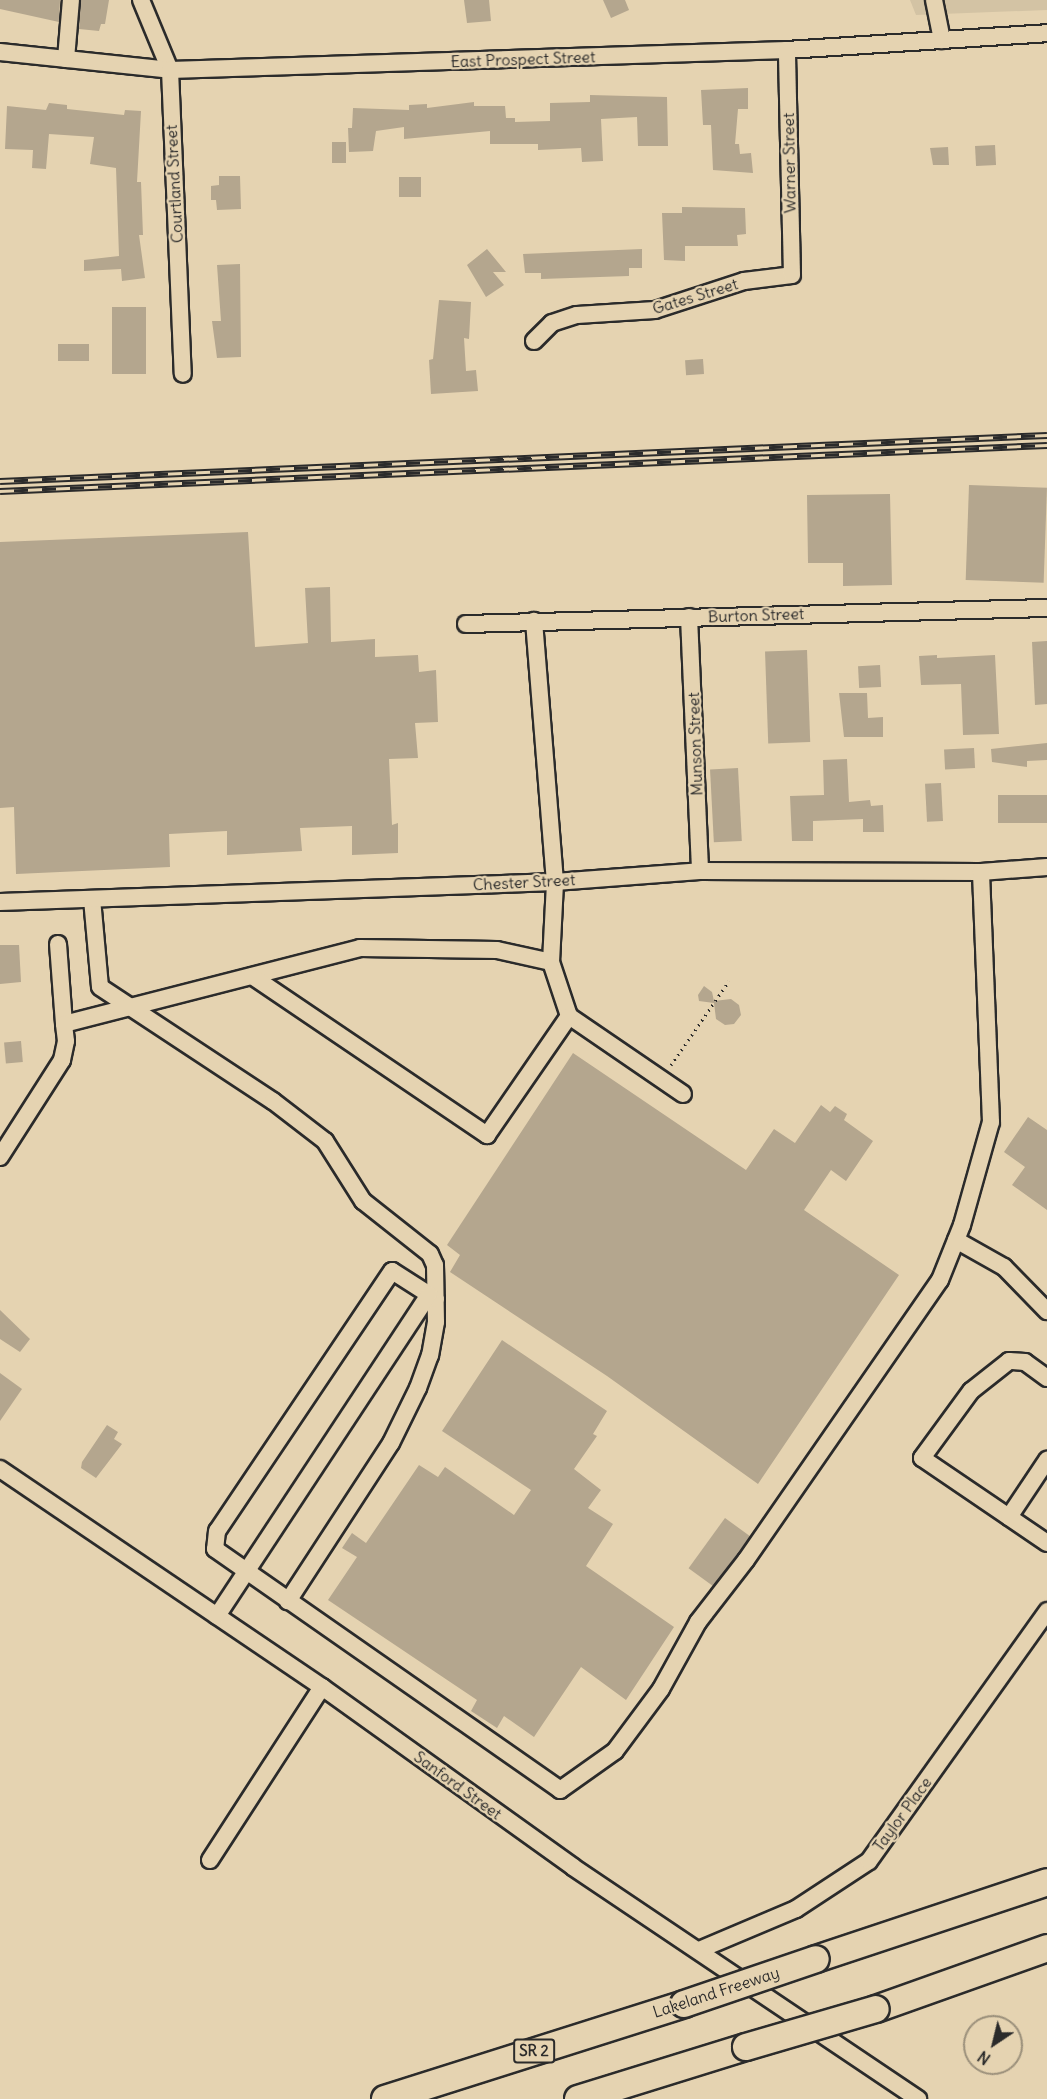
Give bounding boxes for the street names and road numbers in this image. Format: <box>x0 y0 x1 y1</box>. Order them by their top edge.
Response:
street label: East Prospect Street <box>450 47 596 71</box>
street label: Warner Street <box>779 113 799 213</box>
street label: Courtland Street <box>161 124 187 244</box>
street label: Gates Street <box>650 274 740 318</box>
street label: Burton Street <box>707 604 805 626</box>
street label: Munson Street <box>684 692 706 796</box>
street label: Chester Street <box>472 870 576 894</box>
street label: Sanford Street <box>410 1747 506 1823</box>
street label: Taylor Place <box>869 1773 935 1855</box>
street label: Lakeland Freeway <box>650 1962 782 2022</box>
road number: SR 2 <box>513 2039 555 2063</box>

